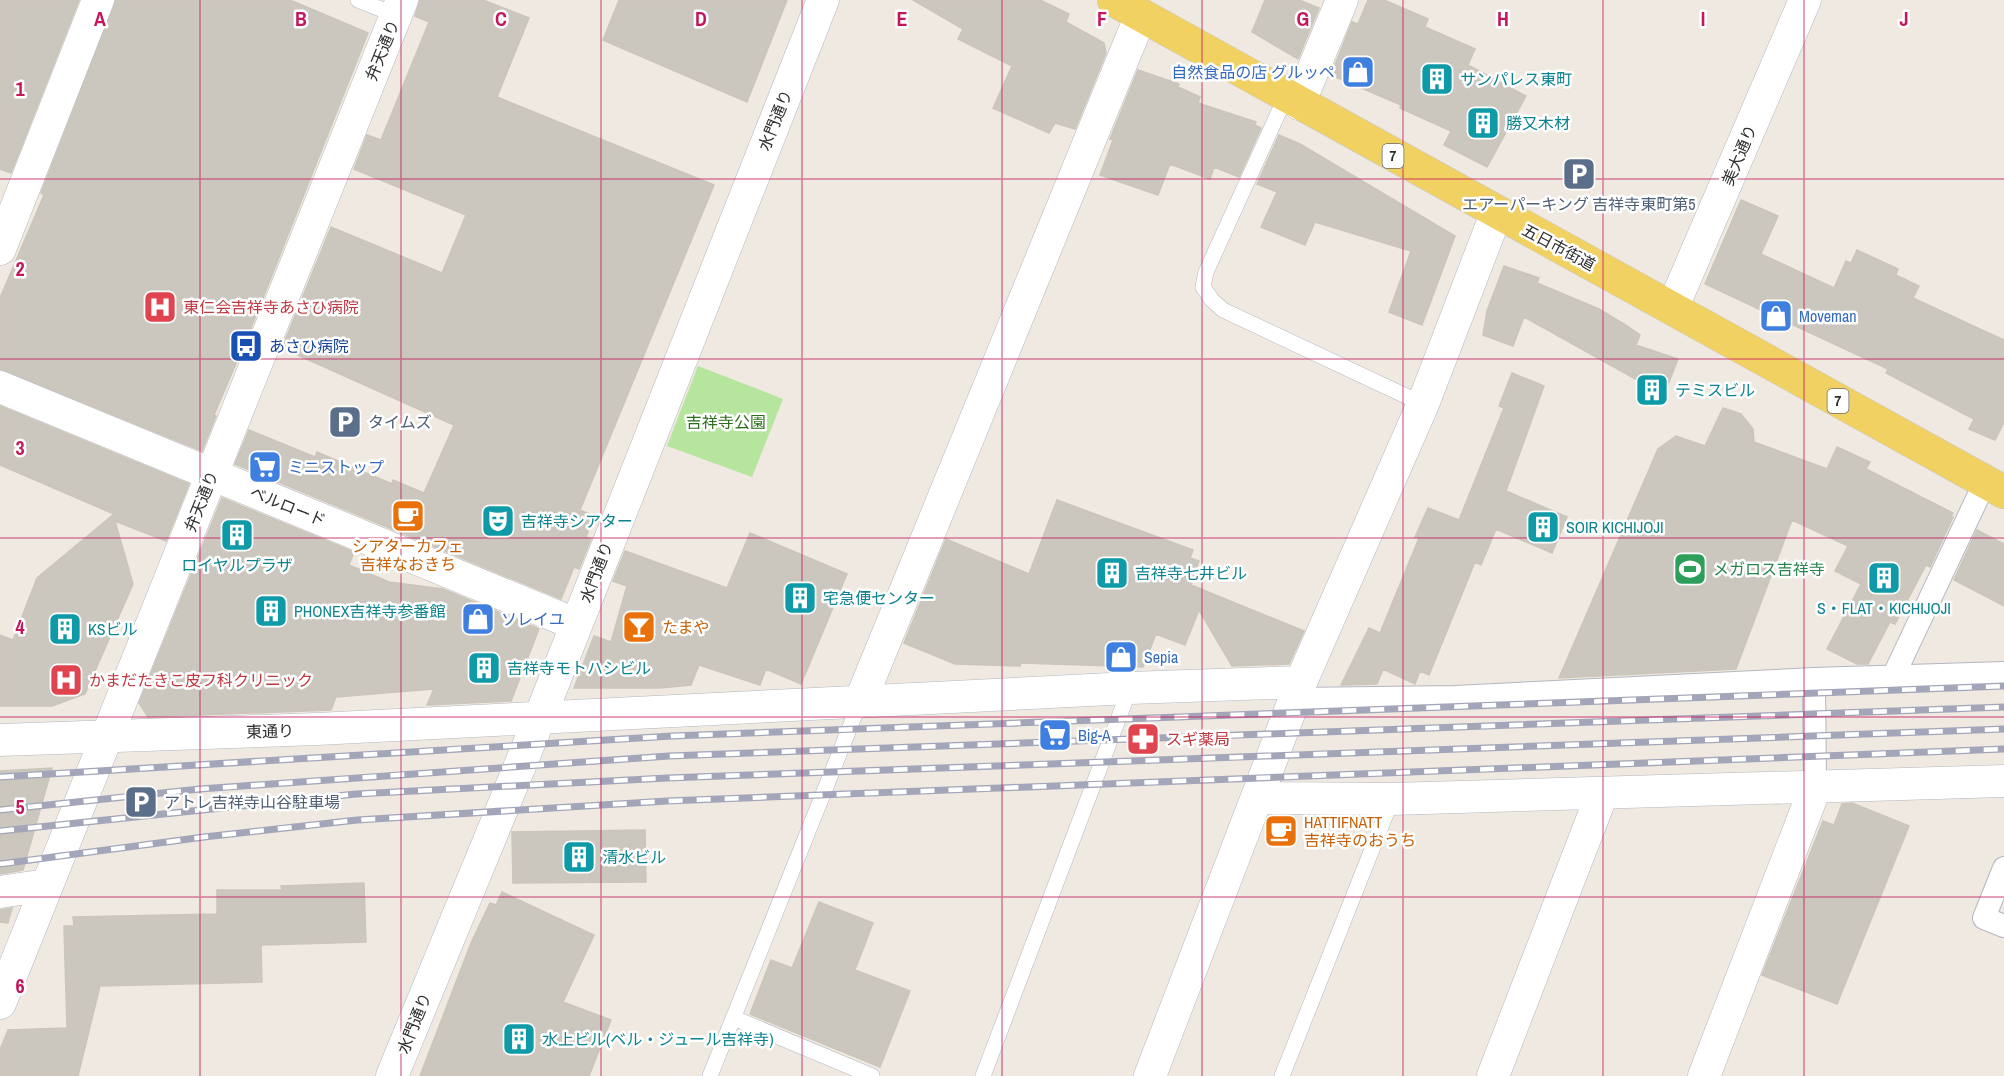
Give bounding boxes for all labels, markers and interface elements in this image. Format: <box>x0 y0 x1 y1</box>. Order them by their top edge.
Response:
text: A <box>94 5 106 32</box>
text: B <box>295 5 307 32</box>
text: C <box>495 5 507 32</box>
text: D <box>695 5 707 32</box>
text: E <box>897 5 908 32</box>
text: F <box>1097 5 1107 32</box>
text: G <box>1297 5 1309 32</box>
text: H <box>1497 5 1509 32</box>
text: I <box>1701 5 1705 32</box>
text: J <box>1899 5 1909 32</box>
street label: 弁天通り <box>360 16 404 84</box>
shop icon: 自然食品の店 グルッペ <box>1340 54 1376 90</box>
place label: 自然食品の店 グルッペ <box>1171 61 1335 83</box>
building icon: サンパレス東町 <box>1419 61 1455 97</box>
place label: サンパレス東町 <box>1460 68 1572 90</box>
text: 1 <box>15 75 25 102</box>
street label: 水門通り <box>753 86 797 154</box>
building icon: 勝又木材 <box>1465 105 1501 141</box>
place label: 勝又木材 <box>1506 112 1570 134</box>
street label: 美大通り <box>1716 121 1762 189</box>
road number: 7 <box>1382 144 1404 168</box>
parking icon: エアーパーキング 吉祥寺東町第5 <box>1561 156 1597 192</box>
place label: エアーパーキング 吉祥寺東町第5 <box>1462 193 1696 215</box>
street label: 五日市街道 <box>1519 219 1599 275</box>
text: 2 <box>15 255 25 282</box>
hospital icon: 東仁会吉祥寺あさひ病院 <box>142 289 178 325</box>
place label: 東仁会吉祥寺あさひ病院 <box>183 296 359 318</box>
shop icon: Moveman <box>1758 298 1794 334</box>
place label: Moveman <box>1799 305 1857 327</box>
bus stop icon: あさひ病院 <box>228 328 264 364</box>
place label: あさひ病院 <box>269 335 349 357</box>
building icon: テミスビル <box>1634 372 1670 408</box>
place label: テミスビル <box>1675 379 1755 401</box>
road number: 7 <box>1828 389 1848 413</box>
parking icon: タイムズ <box>327 404 363 440</box>
place label: タイムズ <box>368 411 432 433</box>
park label: 吉祥寺公園 <box>686 411 766 433</box>
text: 3 <box>15 434 25 461</box>
supermarket icon: ミニストップ <box>247 449 283 485</box>
place label: ミニストップ <box>288 456 384 478</box>
street label: 弁天通り <box>179 467 223 535</box>
street label: ベルロード <box>247 481 329 531</box>
cafe icon: シアターカフェ 吉祥なおきち <box>390 498 426 534</box>
theatre icon: 吉祥寺シアター <box>480 503 516 539</box>
building icon: SOIR KICHIJOJI <box>1525 509 1561 545</box>
place label: 吉祥寺シアター <box>521 510 633 532</box>
place label: SOIR KICHIJOJI <box>1566 516 1664 538</box>
building icon: ロイヤルプラザ <box>219 517 255 553</box>
place label: シアターカフェ 吉祥なおきち <box>352 535 464 575</box>
street label: 水門通り <box>574 538 618 606</box>
sports icon: メガロス吉祥寺 <box>1672 551 1708 587</box>
place label: ロイヤルプラザ <box>181 554 293 576</box>
building icon: 吉祥寺七井ビル <box>1094 555 1130 591</box>
place label: メガロス吉祥寺 <box>1713 558 1825 580</box>
building icon: S・FLAT・KICHIJOJI <box>1866 560 1902 596</box>
place label: 吉祥寺七井ビル <box>1135 562 1247 584</box>
building icon: 宅急便センター <box>782 580 818 616</box>
place label: 宅急便センター <box>823 587 935 609</box>
building icon: PHONEX吉祥寺参番館 <box>253 593 289 629</box>
place label: S・FLAT・KICHIJOJI <box>1817 597 1951 619</box>
place label: PHONEX吉祥寺参番館 <box>294 600 445 622</box>
shop icon: ソレイユ <box>460 601 496 637</box>
place label: ソレイユ <box>501 608 565 630</box>
bar icon: たまや <box>621 609 657 645</box>
building icon: KSビル <box>47 611 83 647</box>
text: 4 <box>15 613 25 640</box>
place label: たまや <box>662 616 710 638</box>
place label: KSビル <box>88 618 138 640</box>
shop icon: Sepia <box>1103 639 1139 675</box>
place label: Sepia <box>1144 646 1179 668</box>
building icon: 吉祥寺モトハシビル <box>466 650 502 686</box>
place label: 吉祥寺モトハシビル <box>507 657 651 679</box>
hospital icon: かまだたきこ皮フ科クリニック <box>48 662 84 698</box>
place label: かまだたきこ皮フ科クリニック <box>89 669 313 691</box>
supermarket icon: Big-A <box>1037 717 1073 753</box>
street label: 東通り <box>246 719 294 743</box>
pharmacy icon: スギ薬局 <box>1125 721 1161 757</box>
place label: Big-A <box>1078 724 1111 746</box>
place label: スギ薬局 <box>1166 728 1230 750</box>
parking icon: アトレ吉祥寺山谷駐車場 <box>123 784 159 820</box>
place label: アトレ吉祥寺山谷駐車場 <box>164 791 340 813</box>
text: 5 <box>15 793 25 820</box>
place label: HATTIFNATT 吉祥寺のおうち <box>1304 811 1416 851</box>
cafe icon: HATTIFNATT 吉祥寺のおうち <box>1263 813 1299 849</box>
building icon: 清水ビル <box>561 839 597 875</box>
place label: 清水ビル <box>602 846 666 868</box>
text: 6 <box>15 972 25 999</box>
street label: 水門通り <box>392 989 436 1057</box>
building icon: 水上ビル(ベル・ジュール吉祥寺) <box>501 1021 537 1057</box>
place label: 水上ビル(ベル・ジュール吉祥寺) <box>542 1028 774 1050</box>

